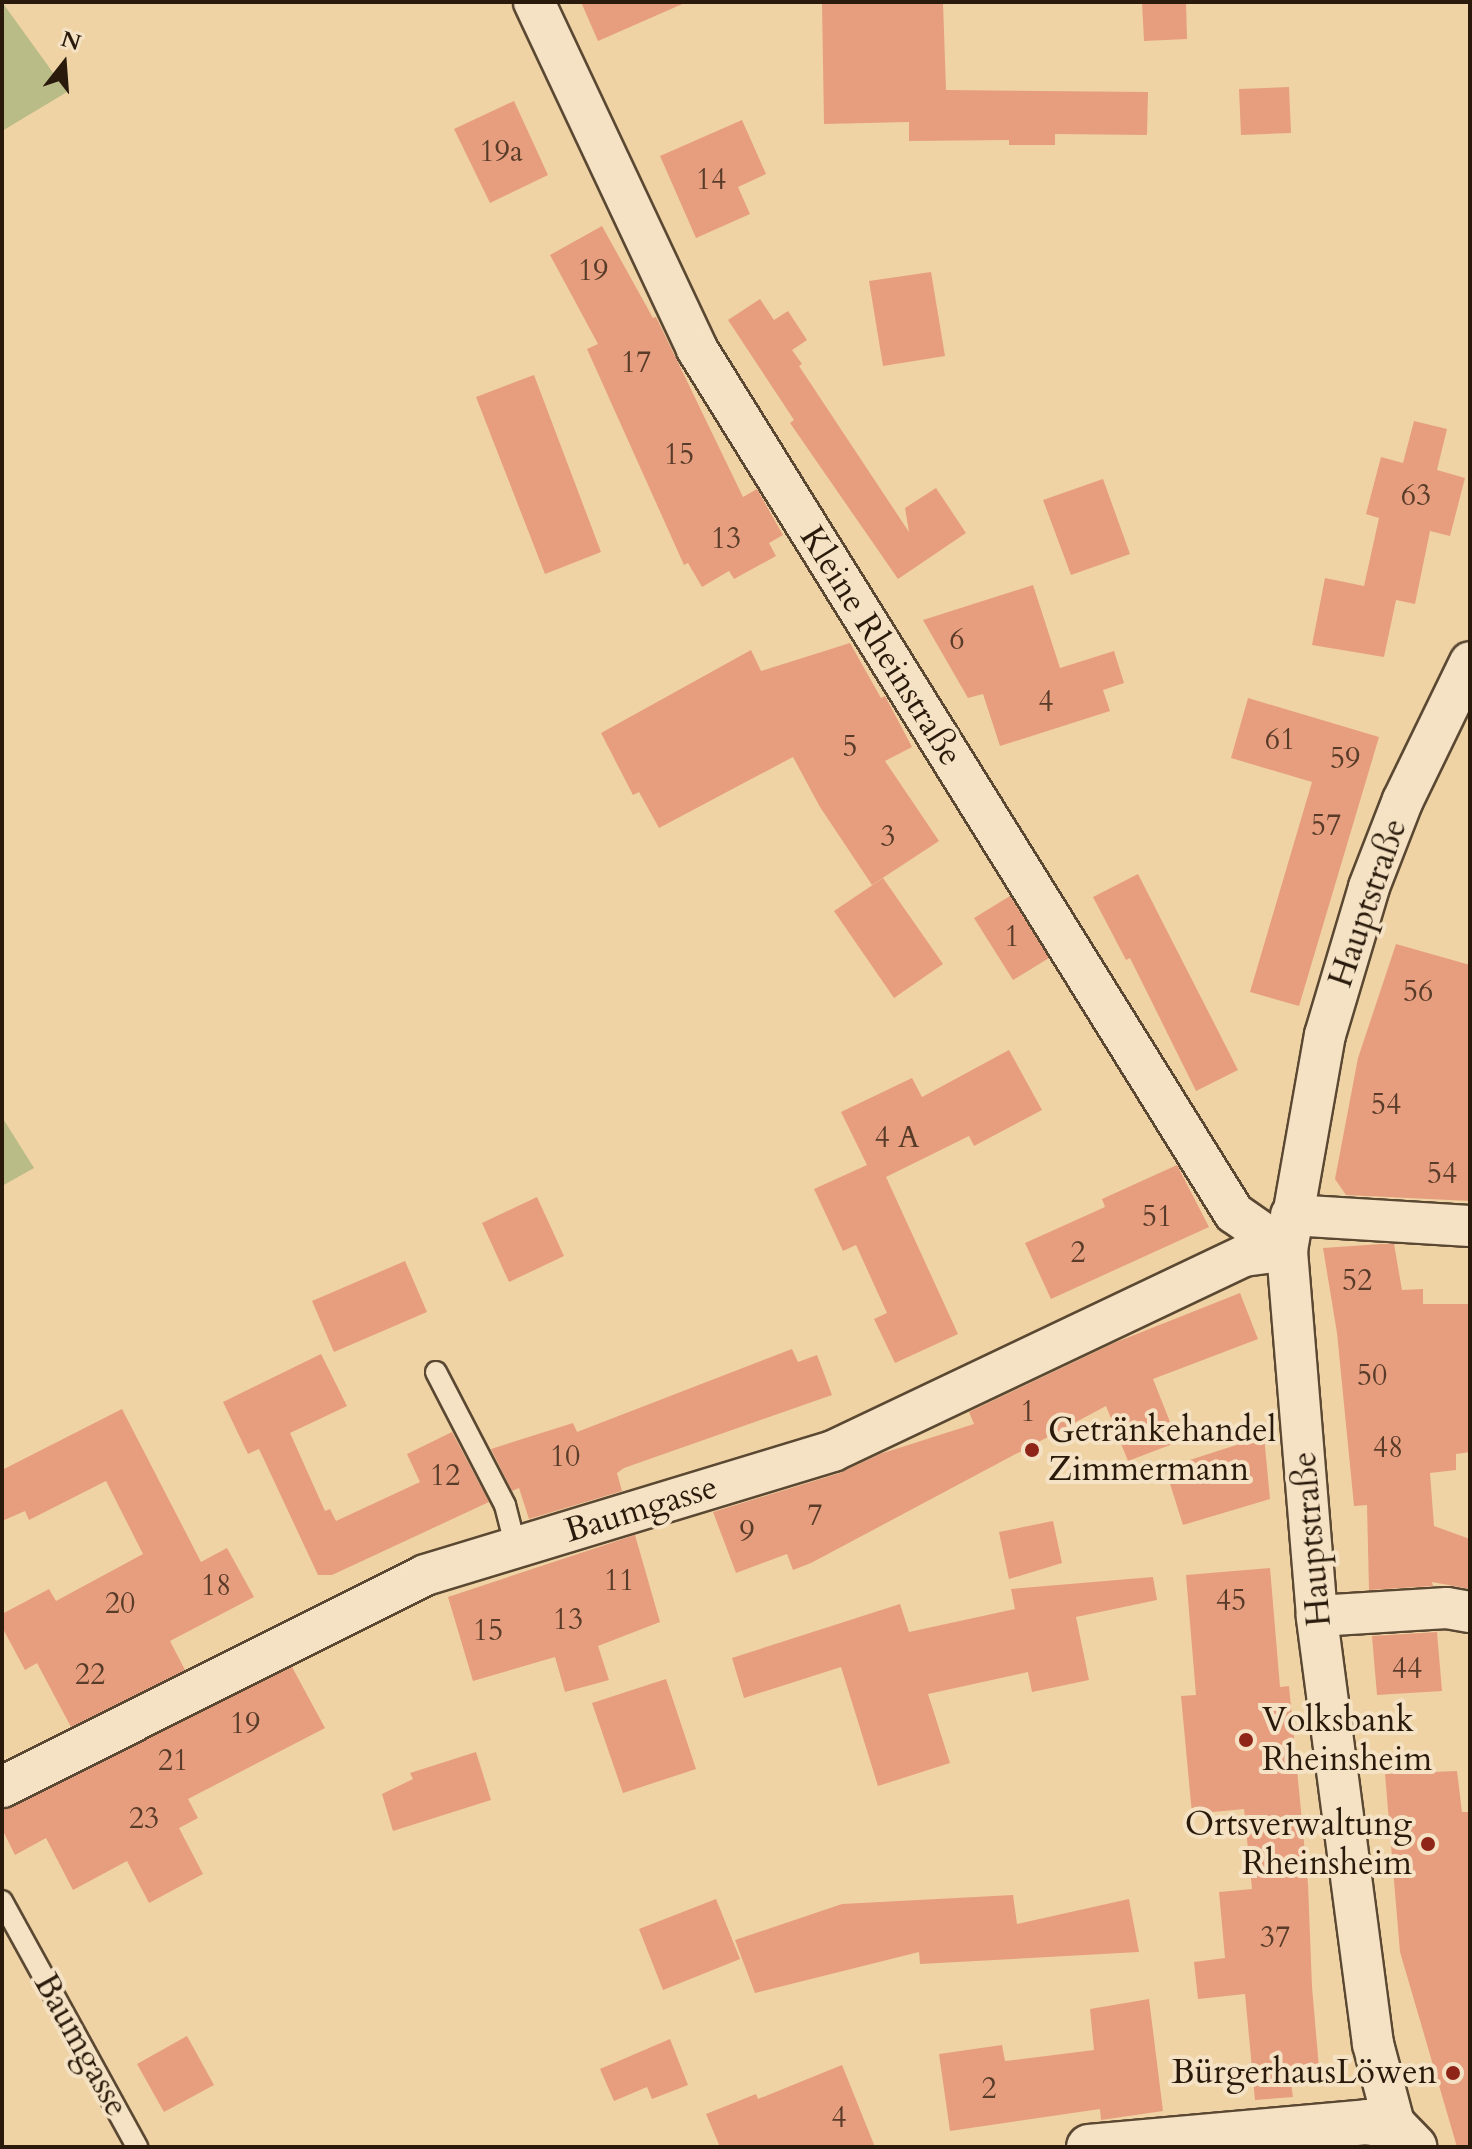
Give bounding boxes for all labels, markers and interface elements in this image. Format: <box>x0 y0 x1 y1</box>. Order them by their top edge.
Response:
north arrow <box>24 24 104 104</box>
text: N <box>58 24 85 58</box>
house number: 19a <box>479 134 523 170</box>
house number: 14 <box>696 162 726 198</box>
house number: 19 <box>578 253 608 289</box>
house number: 17 <box>621 345 651 381</box>
house number: 15 <box>664 437 694 473</box>
house number: 63 <box>1401 478 1431 514</box>
street label: Kleine Rheinstraße <box>791 519 971 773</box>
house number: 13 <box>711 521 741 557</box>
house number: 6 <box>949 622 965 658</box>
house number: 4 <box>1038 684 1054 720</box>
house number: 61 <box>1265 722 1295 758</box>
house number: 5 <box>842 729 858 765</box>
house number: 59 <box>1330 741 1360 777</box>
house number: 57 <box>1311 808 1341 844</box>
street label: Hauptstraße <box>1320 813 1416 993</box>
house number: 3 <box>880 819 896 855</box>
house number: 1 <box>1004 919 1020 955</box>
house number: 56 <box>1403 974 1433 1010</box>
house number: 54 <box>1371 1087 1401 1123</box>
house number: 4 A <box>875 1120 919 1156</box>
house number: 54 <box>1427 1156 1457 1192</box>
house number: 51 <box>1142 1199 1172 1235</box>
house number: 2 <box>1070 1235 1086 1271</box>
house number: 52 <box>1342 1263 1372 1299</box>
house number: 50 <box>1357 1358 1387 1394</box>
house number: 1 <box>1020 1394 1036 1430</box>
place label: Getränkehandel Zimmermann <box>1048 1410 1276 1490</box>
house number: 48 <box>1373 1430 1403 1466</box>
house number: 10 <box>550 1439 580 1475</box>
marker: Getränkehandel Zimmermann <box>1023 1441 1041 1459</box>
street label: Hauptstraße <box>1284 1450 1340 1628</box>
house number: 12 <box>430 1458 460 1494</box>
street label: Baumgasse <box>560 1467 722 1551</box>
house number: 7 <box>807 1498 823 1534</box>
house number: 9 <box>739 1514 755 1550</box>
house number: 11 <box>604 1563 634 1599</box>
house number: 18 <box>201 1568 231 1604</box>
house number: 45 <box>1216 1583 1246 1619</box>
house number: 20 <box>105 1586 135 1622</box>
house number: 13 <box>553 1602 583 1638</box>
house number: 15 <box>473 1613 503 1649</box>
house number: 44 <box>1392 1651 1422 1687</box>
house number: 22 <box>75 1657 105 1693</box>
place label: Volksbank Rheinsheim <box>1262 1700 1432 1780</box>
house number: 19 <box>230 1706 260 1742</box>
marker: Volksbank Rheinsheim <box>1237 1731 1255 1749</box>
house number: 21 <box>158 1743 188 1779</box>
house number: 23 <box>129 1801 159 1837</box>
place label: Ortsverwaltung Rheinsheim <box>1185 1804 1412 1884</box>
marker: Ortsverwaltung Rheinsheim <box>1419 1835 1437 1853</box>
house number: 37 <box>1260 1920 1290 1956</box>
street label: Baumgasse <box>25 1966 137 2124</box>
place label: BürgerhausLöwen <box>1172 2053 1437 2093</box>
marker: BürgerhausLöwen <box>1444 2064 1462 2082</box>
house number: 2 <box>981 2071 997 2107</box>
house number: 4 <box>831 2100 847 2136</box>

